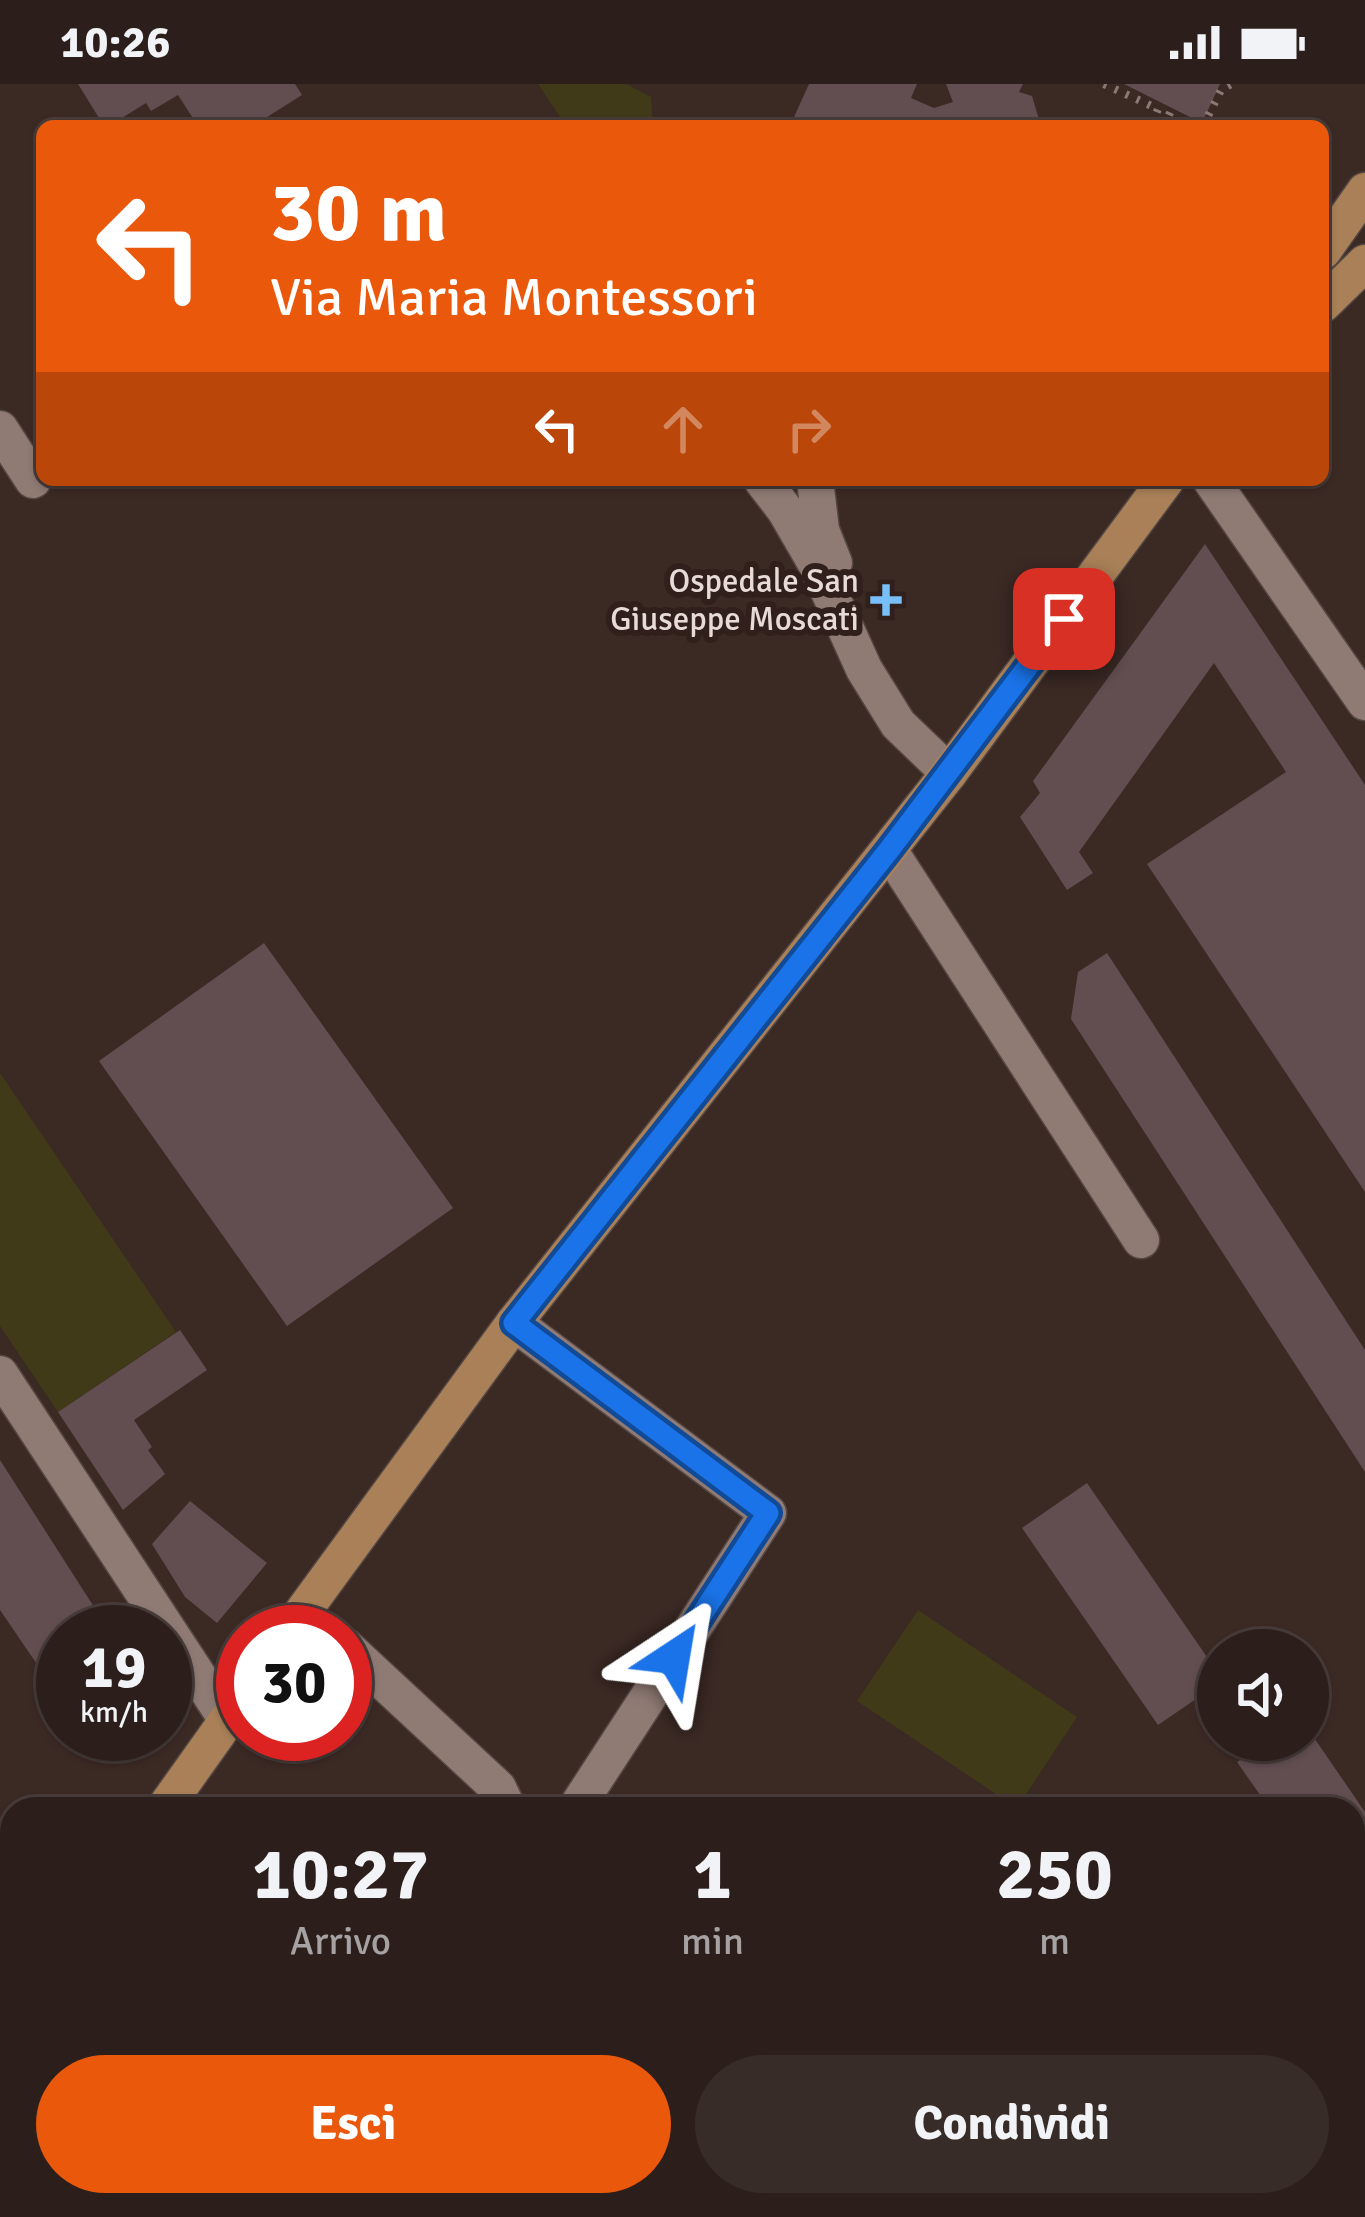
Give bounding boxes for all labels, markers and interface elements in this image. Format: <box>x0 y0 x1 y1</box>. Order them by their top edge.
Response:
text: 10:26 <box>60 15 170 70</box>
text: 30 m <box>270 161 447 265</box>
icon: left <box>72 168 228 324</box>
text: Via Maria Montessori <box>270 264 758 331</box>
icon: left <box>524 396 590 462</box>
icon: ahead <box>650 396 716 462</box>
icon: right <box>776 396 842 462</box>
place label: Ospedale San Giuseppe Moscati <box>610 561 859 640</box>
pin <box>1013 568 1115 670</box>
marker: Ospedale San Giuseppe Moscati <box>870 584 902 616</box>
icon: arrive <box>1031 586 1097 652</box>
position arrow <box>611 1594 737 1720</box>
speed limit sign: 30 <box>216 1605 372 1761</box>
map controls <box>1197 1629 1329 1761</box>
button: sound <box>1197 1629 1329 1761</box>
text: 19 <box>82 1631 146 1705</box>
text: km/h <box>80 1694 148 1731</box>
text: 10:27 <box>252 1830 429 1919</box>
text: 1 <box>693 1830 732 1919</box>
text: 250 <box>996 1830 1113 1919</box>
text: Arrivo <box>290 1917 391 1965</box>
text: min <box>681 1917 744 1965</box>
text: m <box>1039 1917 1070 1965</box>
button: Esci <box>36 2055 671 2193</box>
button: Condividi <box>695 2055 1329 2193</box>

